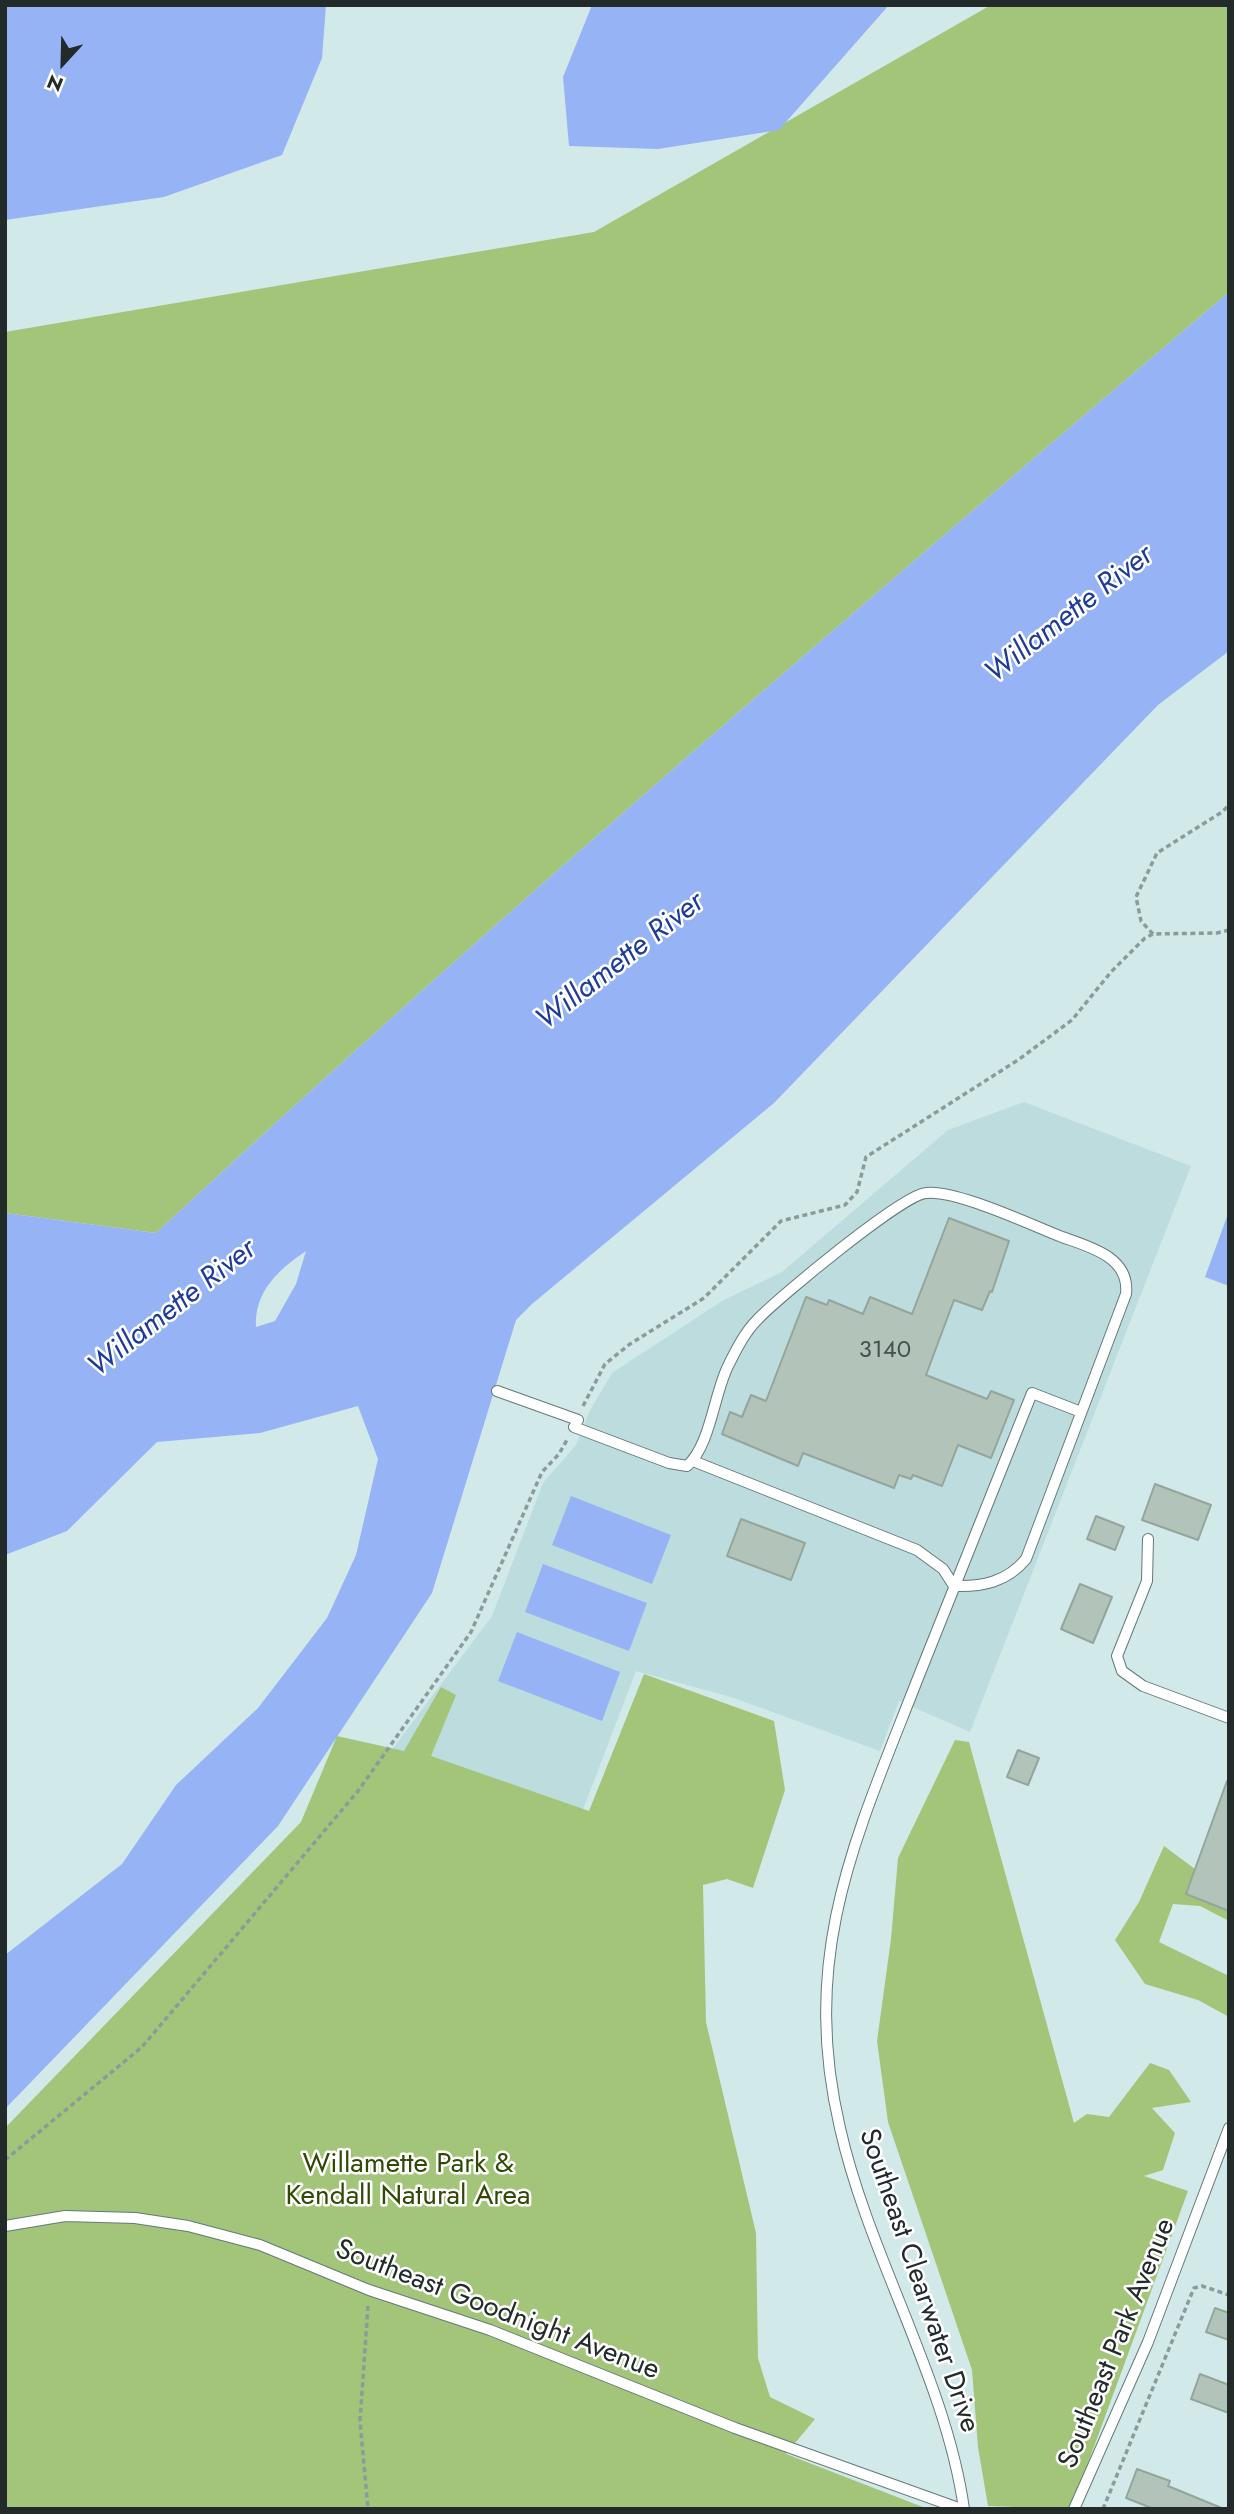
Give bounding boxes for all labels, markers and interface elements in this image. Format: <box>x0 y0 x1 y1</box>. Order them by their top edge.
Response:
north arrow <box>28 28 98 98</box>
text: N <box>43 68 67 98</box>
water label: Willamette River <box>979 538 1161 692</box>
water label: Willamette River <box>530 885 712 1039</box>
water label: Willamette River <box>82 1232 264 1386</box>
house number: 3140 <box>859 1337 911 1365</box>
street label: Southeast Clearwater Drive <box>850 2125 986 2437</box>
park label: Willamette Park & Kendall Natural Area <box>286 2148 530 2214</box>
street label: Southeast Park Avenue <box>1052 2214 1184 2474</box>
street label: Southeast Goodnight Avenue <box>330 2234 664 2388</box>

